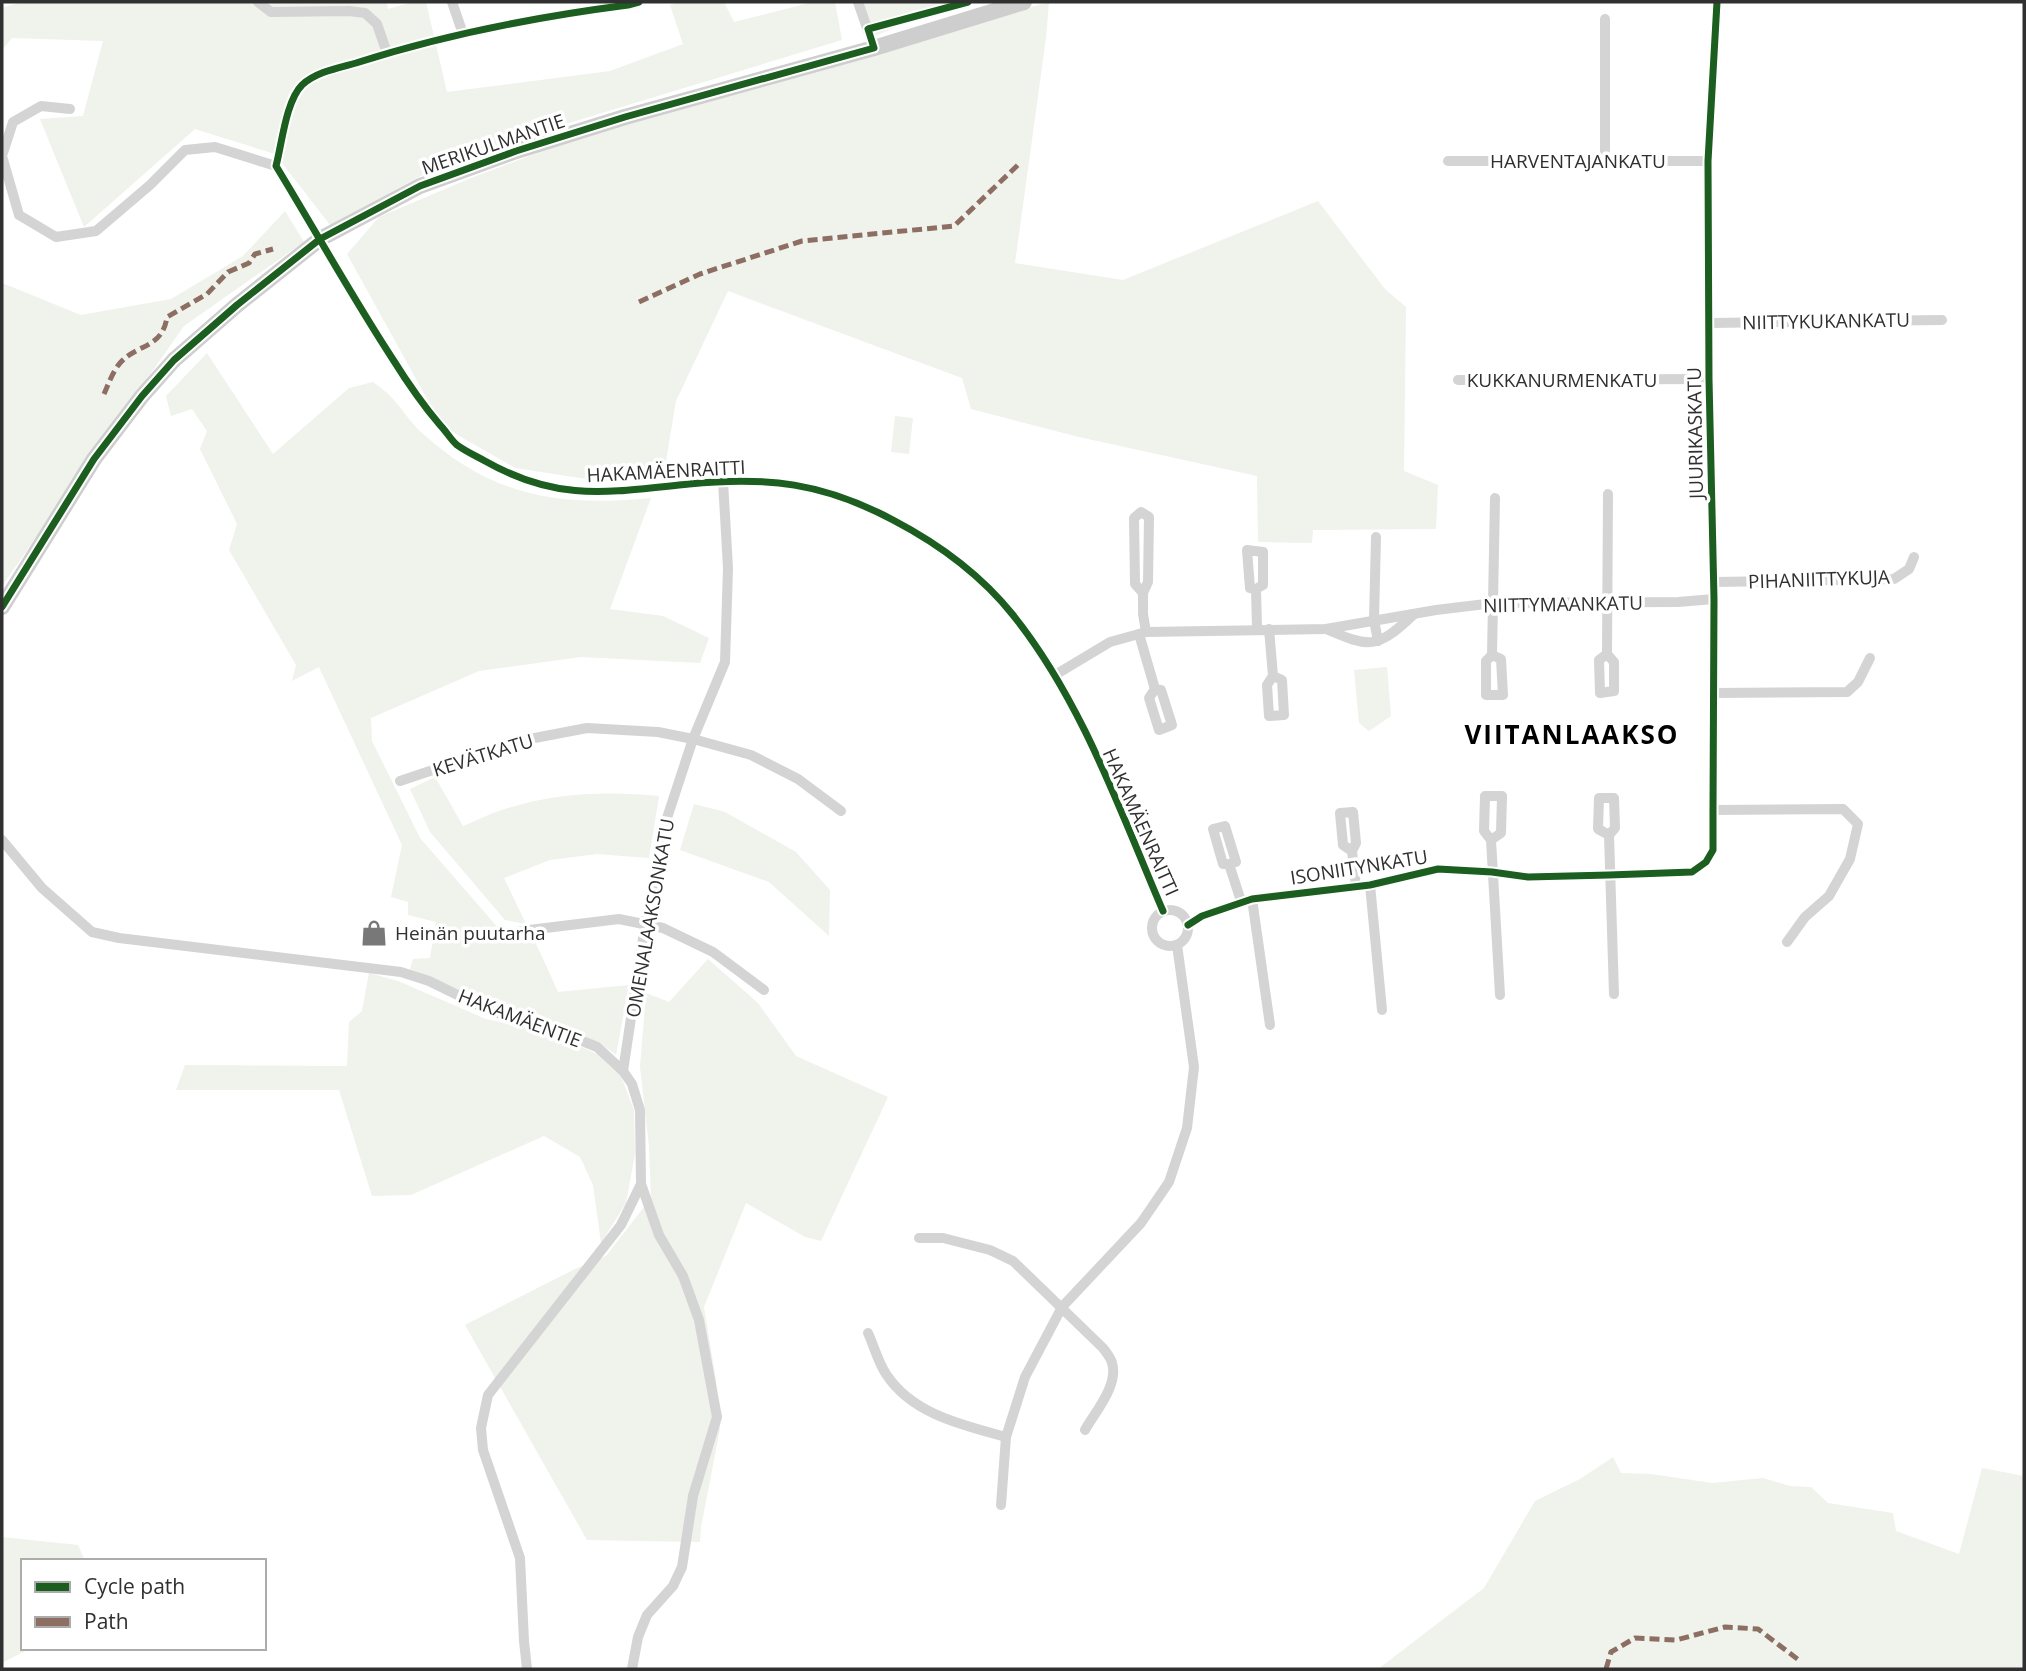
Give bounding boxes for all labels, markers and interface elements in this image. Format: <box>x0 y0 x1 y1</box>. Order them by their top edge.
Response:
street label: MERIKULMANTIE <box>418 107 568 181</box>
street label: HARVENTAJANKATU <box>1490 148 1666 174</box>
street label: NIITTYKUKANKATU <box>1742 307 1910 335</box>
street label: KUKKANURMENKATU <box>1467 367 1657 393</box>
street label: JUURIKASKATU <box>1681 367 1709 501</box>
street label: HAKAMÄENRAITTI <box>586 454 746 488</box>
street label: PIHANIITTYKUJA <box>1748 564 1890 594</box>
street label: NIITTYMAANKATU <box>1483 590 1643 618</box>
district label: VIITANLAAKSO <box>1464 716 1680 752</box>
street label: KEVÄTKATU <box>429 727 537 783</box>
street label: HAKAMÄENRAITTI <box>1097 744 1185 900</box>
street label: OMENALAAKSONKATU <box>620 816 680 1020</box>
street label: ISONIITYNKATU <box>1288 843 1430 891</box>
shop icon: Heinän puutarha <box>359 918 389 948</box>
place label: Heinän puutarha <box>395 920 546 946</box>
street label: HAKAMÄENTIE <box>455 983 585 1053</box>
legend <box>21 1559 266 1650</box>
text: Cycle path <box>84 1572 185 1600</box>
text: Path <box>84 1607 129 1635</box>

